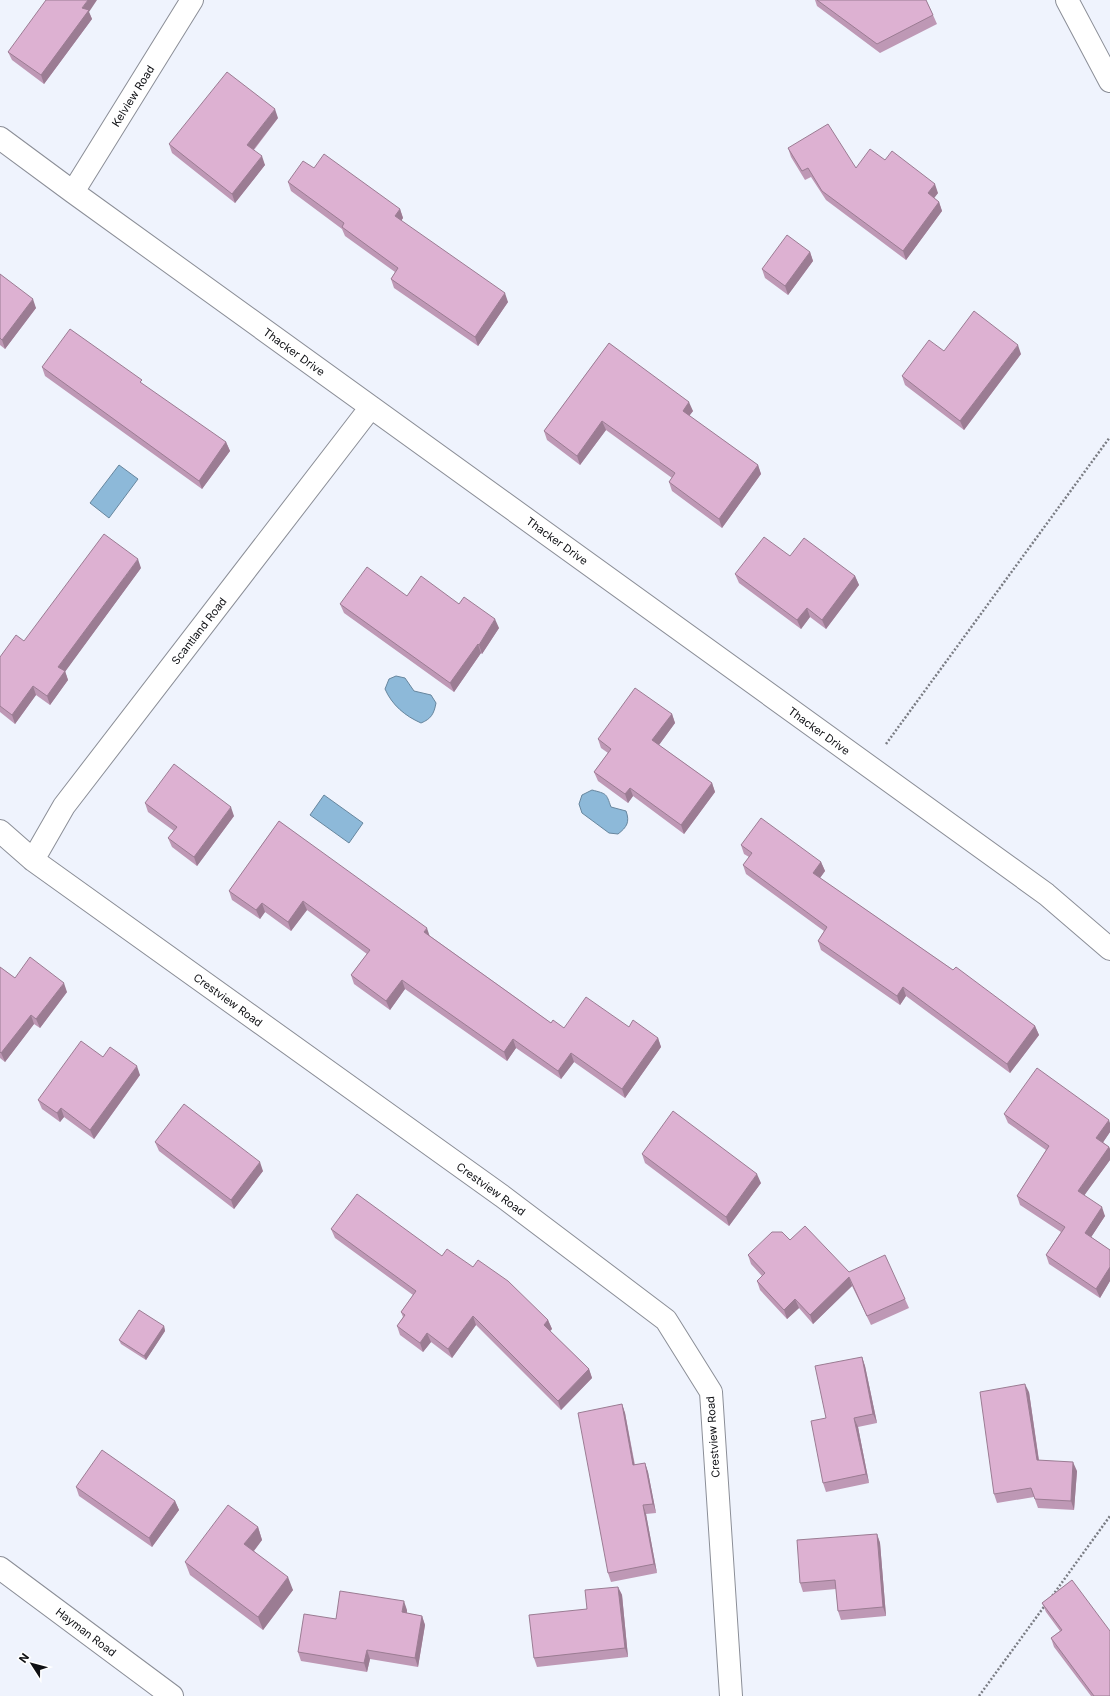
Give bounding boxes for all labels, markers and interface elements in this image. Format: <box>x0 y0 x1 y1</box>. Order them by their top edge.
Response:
street label: Kelview Road <box>109 63 157 129</box>
street label: Thacker Drive <box>260 325 328 379</box>
street label: Thacker Drive <box>523 514 591 568</box>
street label: Scantland Road <box>168 595 230 667</box>
street label: Thacker Drive <box>785 704 853 758</box>
street label: Crestview Road <box>191 970 265 1030</box>
street label: Crestview Road <box>454 1159 528 1219</box>
street label: Crestview Road <box>703 1396 723 1478</box>
street label: Hayman Road <box>53 1605 119 1659</box>
north arrow <box>12 1644 52 1684</box>
text: N <box>16 1651 32 1666</box>

